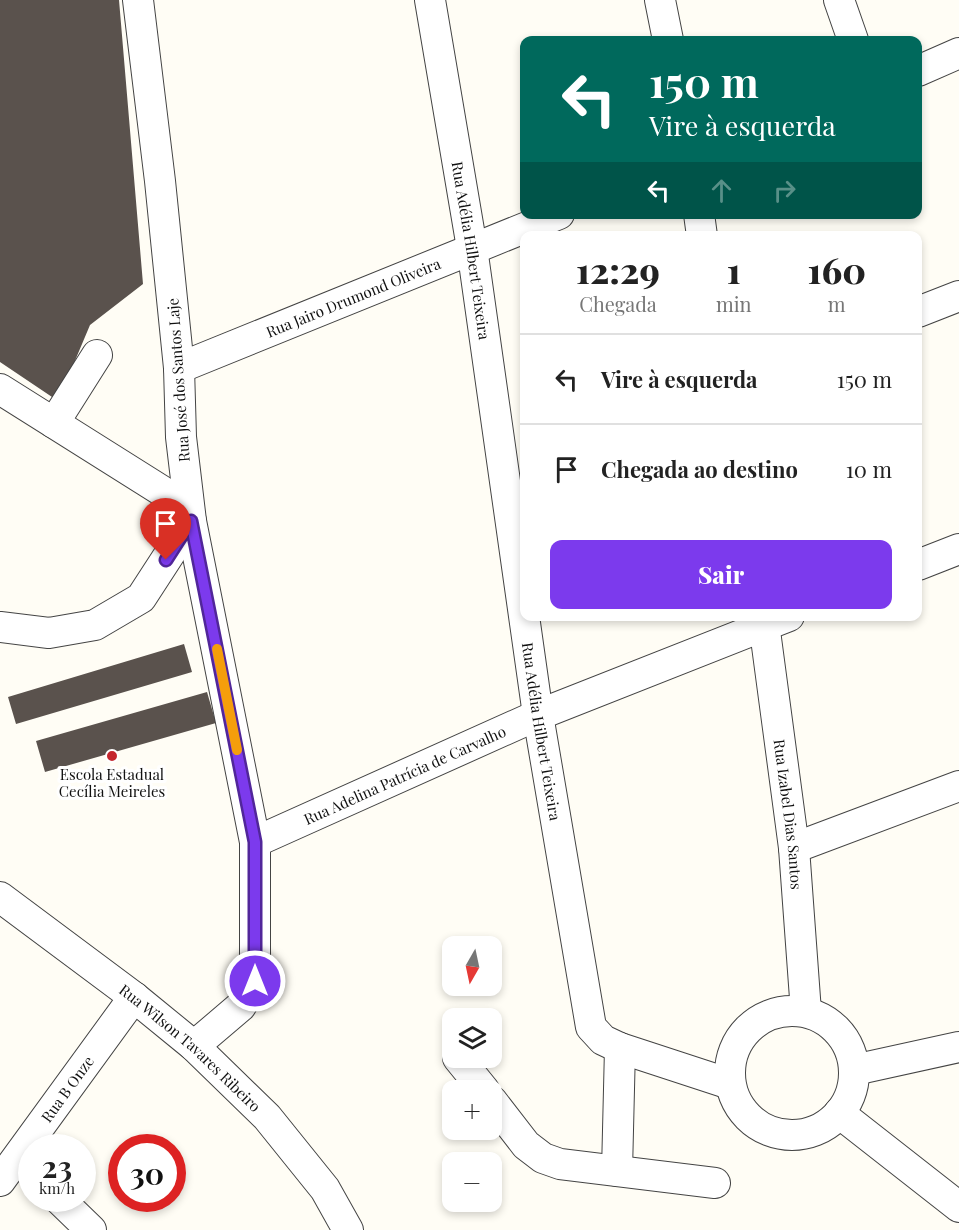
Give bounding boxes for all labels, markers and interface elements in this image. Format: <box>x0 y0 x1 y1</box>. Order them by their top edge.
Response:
text: 150 m <box>649 53 759 109</box>
icon: left <box>550 60 628 138</box>
text: Vire à esquerda <box>649 107 836 143</box>
street label: Rua Adélia Hilbert Teixeira <box>448 160 495 342</box>
icon: left <box>642 174 675 207</box>
icon: ahead <box>705 174 738 207</box>
icon: right <box>768 174 801 207</box>
text: 12:29 <box>576 245 660 293</box>
text: 1 <box>727 245 741 293</box>
text: 160 <box>807 245 866 293</box>
street label: Rua Jairo Drumond Oliveira <box>263 253 444 342</box>
text: Chegada <box>579 290 657 317</box>
text: min <box>716 290 751 317</box>
text: m <box>828 290 846 317</box>
street label: Rua José dos Santos Laje <box>162 297 194 463</box>
icon: left <box>550 363 583 396</box>
text: Vire à esquerda <box>601 364 758 394</box>
text: 150 m <box>837 364 892 394</box>
icon: arrive <box>550 453 583 486</box>
text: Chegada ao destino <box>601 454 798 484</box>
text: 10 m <box>846 454 892 484</box>
pin <box>140 498 191 560</box>
icon: arrive <box>149 507 182 540</box>
button: Sair <box>550 540 892 609</box>
street label: Rua Adélia Hilbert Teixeira <box>518 641 566 823</box>
street label: Rua Adelina Patrícia de Carvalho <box>300 721 509 829</box>
street label: Rua Izabel Dias Santos <box>770 738 807 890</box>
marker: Escola Estadual Cecília Meireles <box>105 749 119 763</box>
place label: Escola Estadual Cecília Meireles <box>59 764 165 801</box>
north arrow <box>442 936 502 996</box>
map controls <box>442 936 502 1212</box>
position arrow <box>223 949 287 1013</box>
street label: Rua Wilson Tavares Ribeiro <box>115 980 265 1116</box>
button: layers <box>442 1008 502 1068</box>
street label: Rua B Onze <box>36 1052 98 1126</box>
button: + <box>442 1080 502 1140</box>
speed limit sign: 30 <box>108 1134 186 1212</box>
text: 23 <box>42 1146 72 1186</box>
button: − <box>442 1152 502 1212</box>
text: km/h <box>39 1178 75 1198</box>

